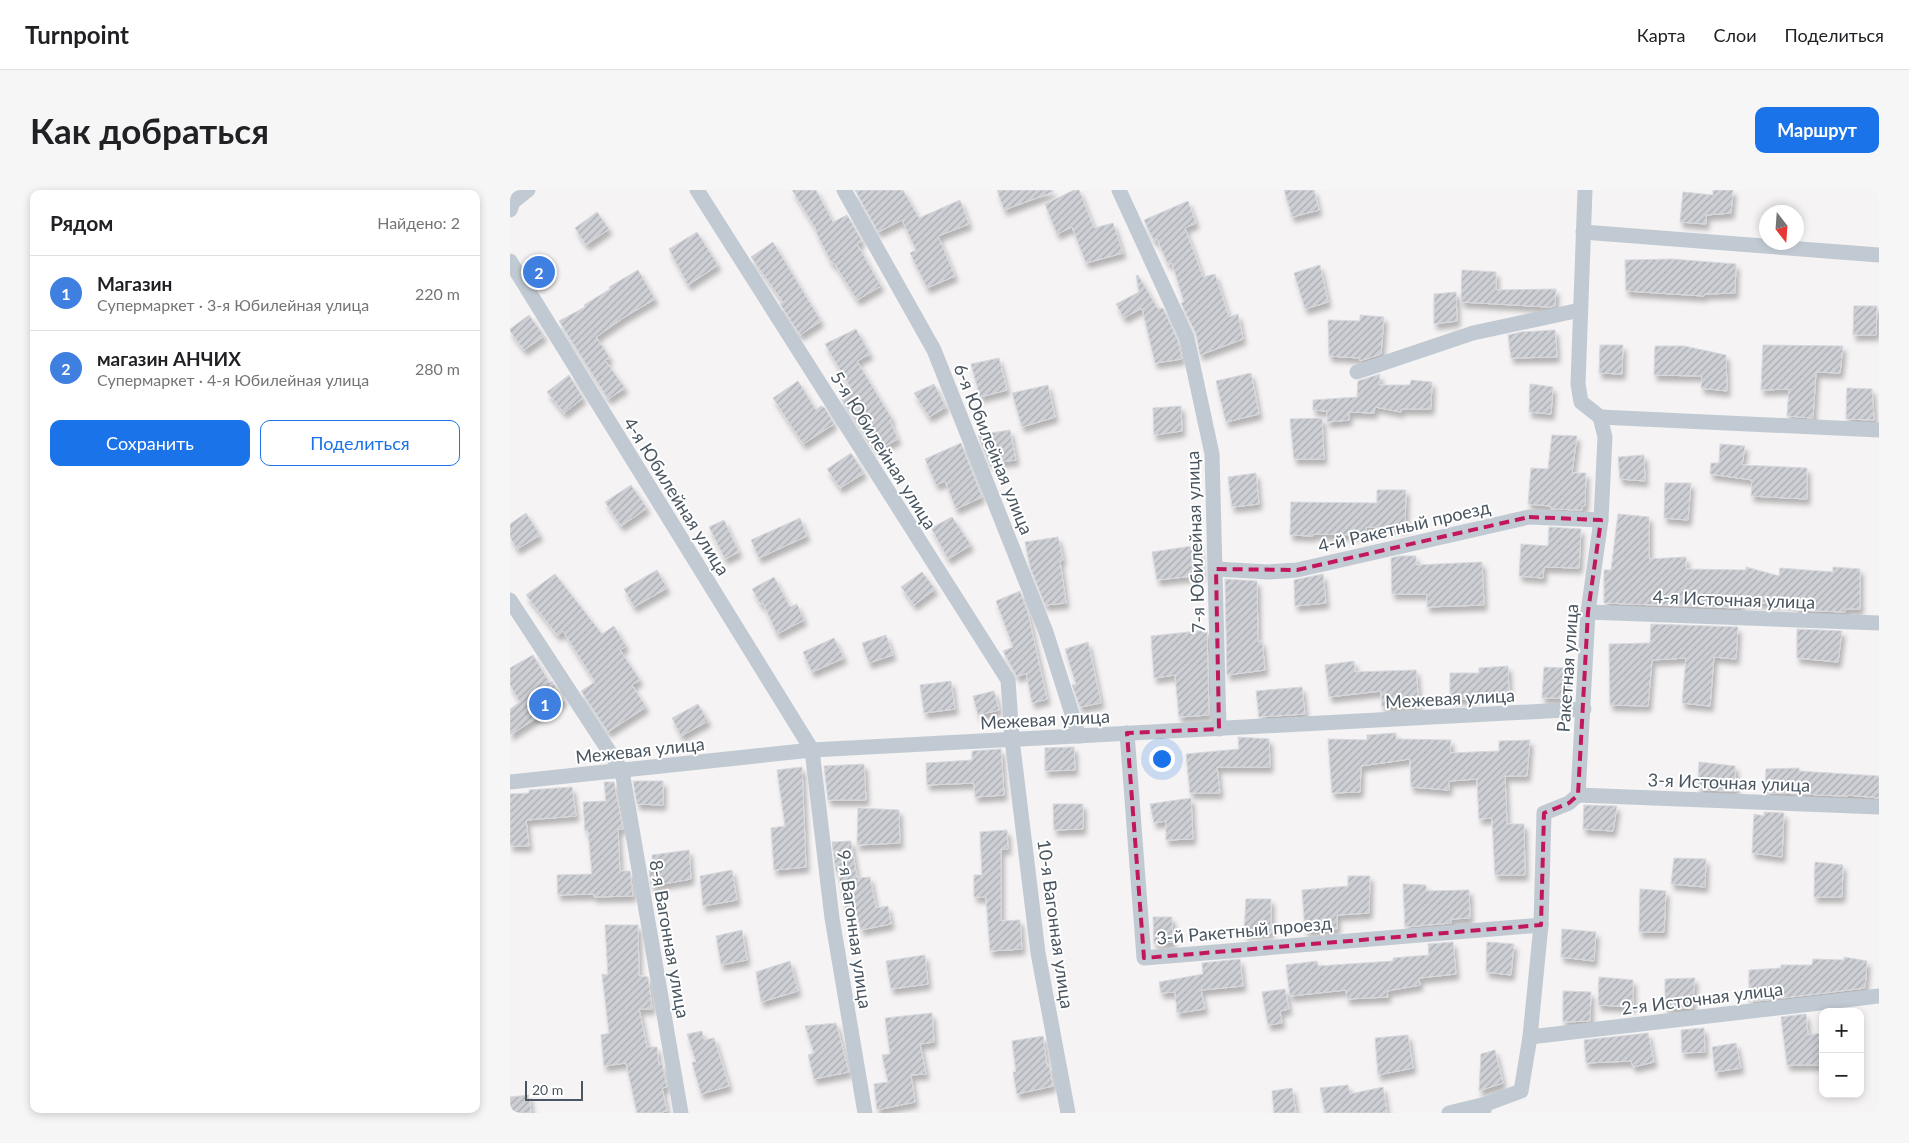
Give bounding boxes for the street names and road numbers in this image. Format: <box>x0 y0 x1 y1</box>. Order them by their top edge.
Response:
street label: 6-я Юбилейная улица <box>950 360 1038 538</box>
street label: 5-я Юбилейная улица <box>826 367 942 533</box>
street label: 4-я Юбилейная улица <box>619 413 735 579</box>
street label: 7-я Юбилейная улица <box>1181 450 1209 634</box>
street label: 4-й Ракетный проезд <box>1316 495 1492 557</box>
street label: 4-я Источная улица <box>1652 585 1816 613</box>
street label: Ракетная улица <box>1552 603 1582 733</box>
street label: Межевая улица <box>1385 684 1515 712</box>
street label: Межевая улица <box>980 705 1110 733</box>
street label: Межевая улица <box>574 732 706 768</box>
street label: 3-я Источная улица <box>1647 768 1811 796</box>
street label: 10-я Вагонная улица <box>1033 838 1079 1010</box>
street label: 9-я Вагонная улица <box>833 848 877 1010</box>
street label: 8-я Вагонная улица <box>645 858 695 1020</box>
street label: 3-й Ракетный проезд <box>1155 911 1333 949</box>
street label: 2-я Источная улица <box>1620 977 1784 1019</box>

